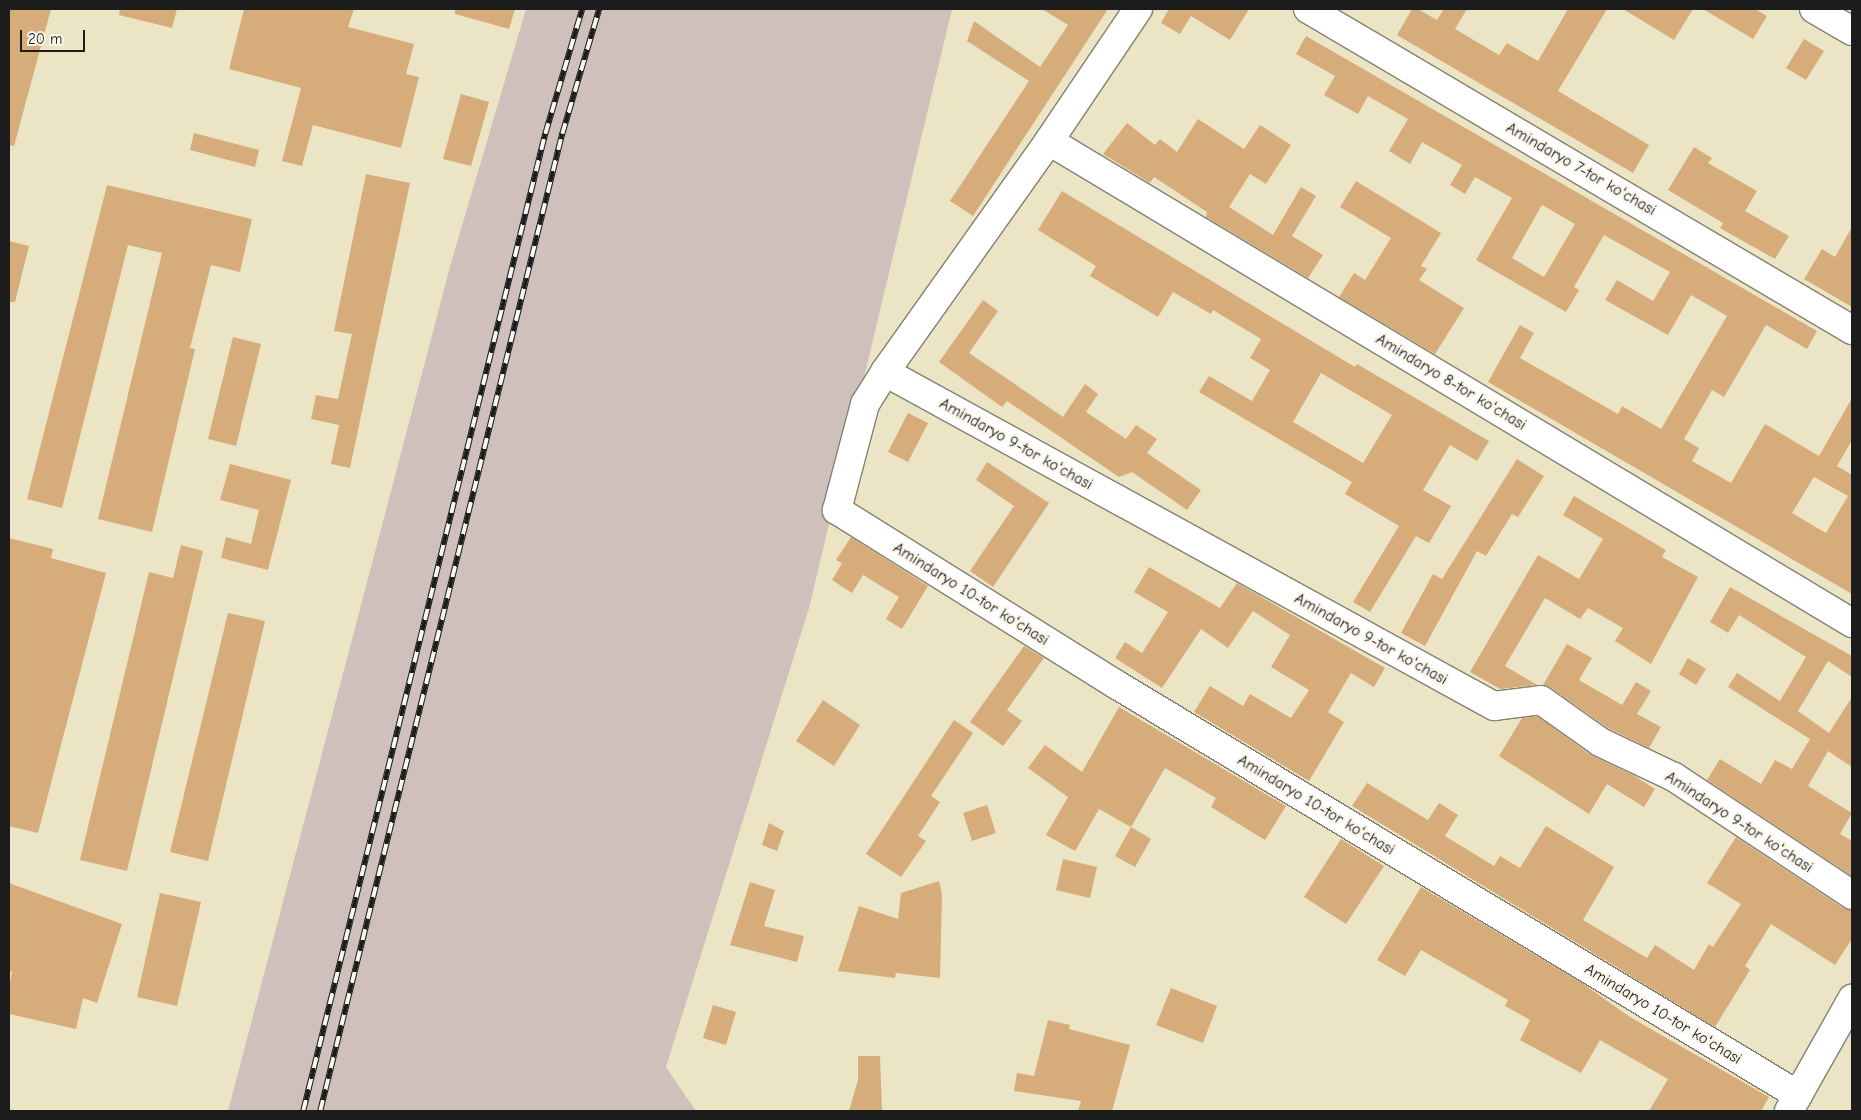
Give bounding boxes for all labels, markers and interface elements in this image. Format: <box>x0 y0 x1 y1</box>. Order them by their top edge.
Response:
scale bar <box>22 20 88 52</box>
text: 20 m <box>28 30 62 48</box>
street label: Amindaryo 7-tor koʻchasi <box>1503 118 1659 220</box>
street label: Amindaryo 8-tor koʻchasi <box>1372 329 1530 435</box>
street label: Amindaryo 9-tor koʻchasi <box>936 394 1096 494</box>
street label: Amindaryo 10-tor koʻchasi <box>890 538 1052 650</box>
street label: Amindaryo 9-tor koʻchasi <box>1291 589 1451 689</box>
street label: Amindaryo 10-tor koʻchasi <box>1234 750 1398 860</box>
street label: Amindaryo 9-tor koʻchasi <box>1662 767 1816 877</box>
street label: Amindaryo 10-tor koʻchasi <box>1581 959 1745 1069</box>

